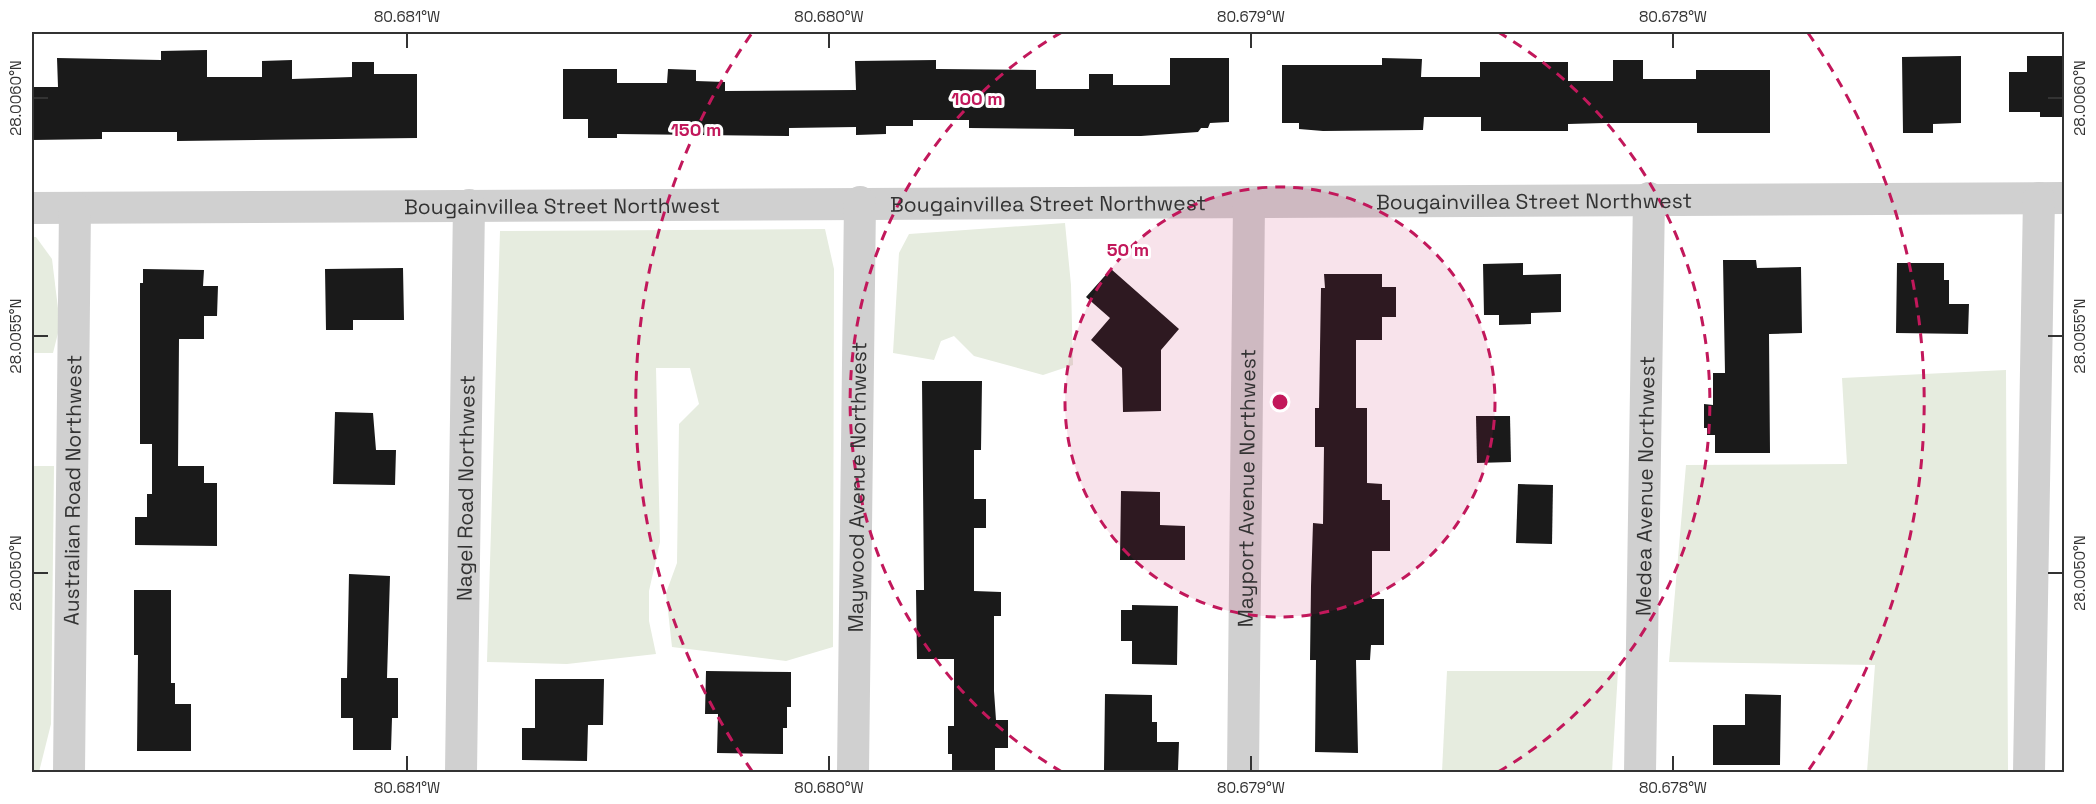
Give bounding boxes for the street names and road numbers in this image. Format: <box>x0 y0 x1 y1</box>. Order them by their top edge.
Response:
street label: Bougainvillea Street Northwest <box>1376 186 1692 215</box>
street label: Bougainvillea Street Northwest <box>890 189 1206 217</box>
street label: Bougainvillea Street Northwest <box>404 191 720 220</box>
street label: Maywood Avenue Northwest <box>841 342 872 632</box>
street label: Mayport Avenue Northwest <box>1231 349 1261 627</box>
street label: Australian Road Northwest <box>57 354 87 626</box>
street label: Medea Avenue Northwest <box>1629 356 1660 616</box>
street label: Nagel Road Northwest <box>450 375 480 601</box>

